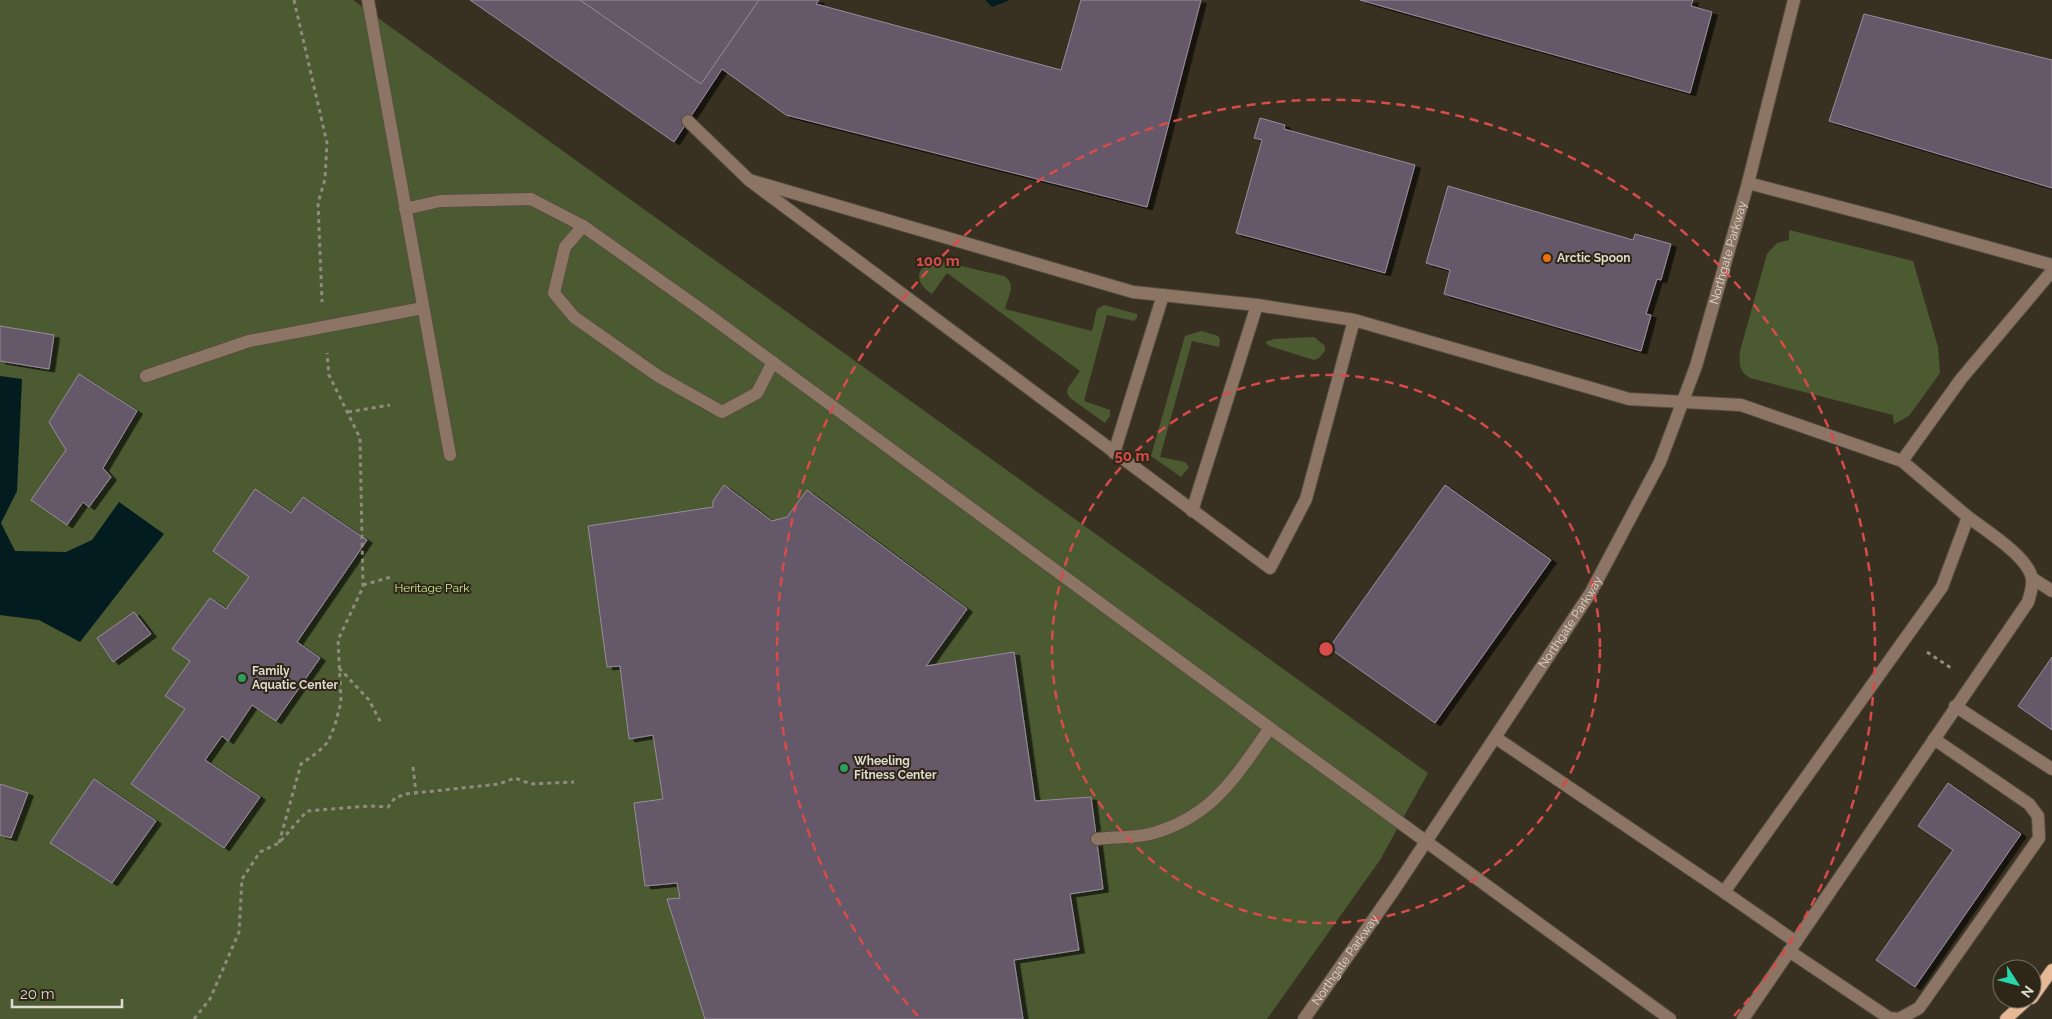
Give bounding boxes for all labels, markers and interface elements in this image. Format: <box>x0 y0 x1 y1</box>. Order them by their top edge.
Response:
street label: Northgate Parkway <box>1707 199 1750 306</box>
place label: Arctic Spoon <box>1557 251 1630 265</box>
text: 100 m <box>916 252 960 270</box>
marker: Arctic Spoon <box>1541 252 1553 264</box>
text: 50 m <box>1114 447 1150 465</box>
street label: Northgate Parkway <box>1536 573 1605 671</box>
park label: Heritage Park <box>394 581 470 595</box>
centre of rings <box>1317 640 1335 658</box>
place label: Family Aquatic Center <box>252 664 338 692</box>
marker: Family Aquatic Center <box>236 672 248 684</box>
place label: Wheeling Fitness Center <box>854 754 937 782</box>
marker: Wheeling Fitness Center <box>838 762 850 774</box>
street label: Northgate Parkway <box>1309 912 1382 1008</box>
north arrow <box>1992 959 2042 1009</box>
scale bar <box>12 976 122 1008</box>
text: N <box>2018 983 2037 1001</box>
text: 20 m <box>20 985 55 1003</box>

